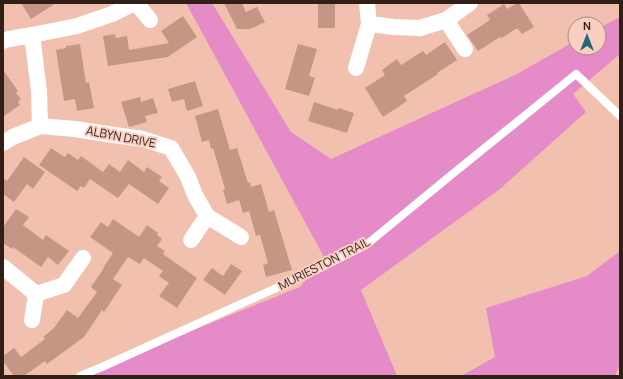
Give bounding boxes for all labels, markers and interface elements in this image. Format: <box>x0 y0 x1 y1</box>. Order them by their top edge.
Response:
north arrow <box>567 16 607 56</box>
text: N <box>583 18 591 33</box>
street label: ALBYN DRIVE <box>85 121 157 152</box>
street label: MURIESTON TRAIL <box>275 233 372 294</box>

